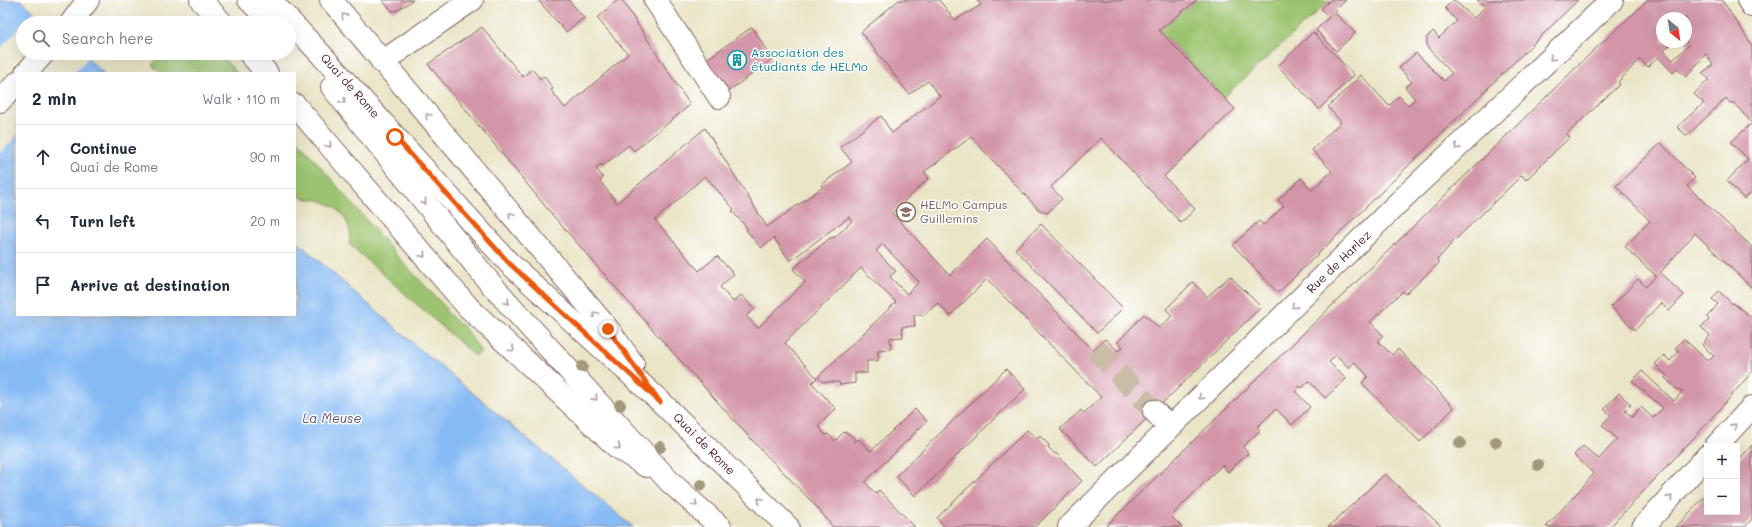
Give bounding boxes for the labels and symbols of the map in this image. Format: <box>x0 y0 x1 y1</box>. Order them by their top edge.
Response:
north arrow <box>1656 12 1692 48</box>
one-way arrow <box>342 14 349 21</box>
place label: Association des étudiants de HELMo <box>751 44 868 74</box>
building icon: Association des étudiants de HELMo <box>726 49 748 71</box>
street label: Quai de Rome <box>317 50 384 121</box>
one-way arrow <box>1549 53 1556 60</box>
one-way arrow <box>338 96 345 103</box>
one-way arrow <box>425 113 432 120</box>
route start <box>386 128 404 146</box>
one-way arrow <box>325 140 332 148</box>
one-way arrow <box>1454 142 1462 150</box>
place label: HELMo Campus Guillemins <box>920 196 1008 226</box>
one-way arrow <box>420 197 427 205</box>
school or university icon: HELMo Campus Guillemins <box>895 201 917 223</box>
one-way arrow <box>509 212 516 220</box>
street label: Rue de Harlez <box>1303 226 1374 296</box>
one-way arrow <box>418 250 425 257</box>
one-way arrow <box>502 297 510 305</box>
one-way arrow <box>1291 301 1299 309</box>
one-way arrow <box>593 312 600 319</box>
route end <box>599 320 617 338</box>
one-way arrow <box>507 344 515 352</box>
one-way arrow <box>1198 392 1206 400</box>
one-way arrow <box>590 394 597 401</box>
water label: La Meuse <box>303 409 361 426</box>
street label: Quai de Rome <box>670 409 739 478</box>
one-way arrow <box>1730 424 1737 431</box>
one-way arrow <box>613 442 620 449</box>
one-way arrow <box>1665 495 1672 503</box>
one-way arrow <box>757 497 765 505</box>
one-way arrow <box>690 499 698 507</box>

